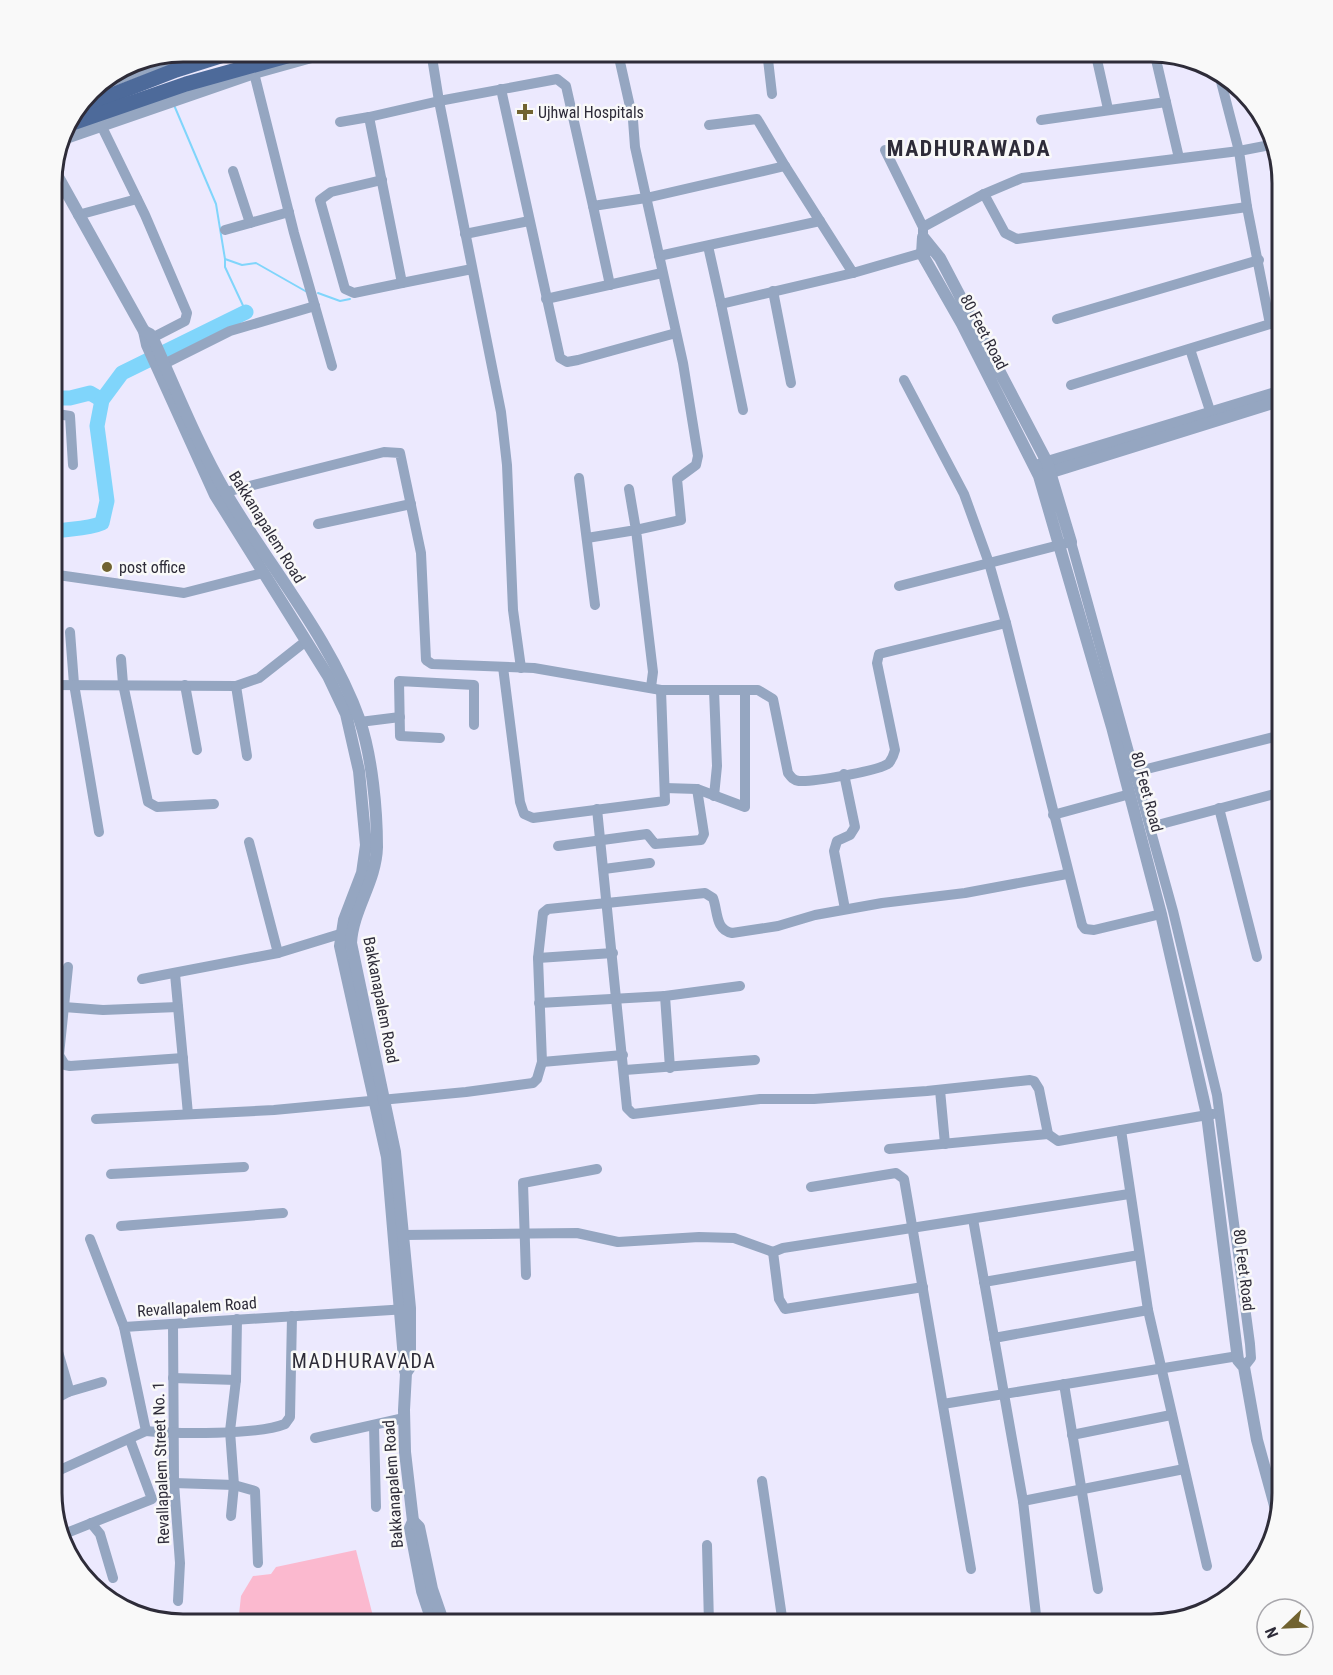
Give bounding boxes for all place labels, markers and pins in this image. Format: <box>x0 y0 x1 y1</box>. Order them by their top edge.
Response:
marker: Ujhwal Hospitals <box>516 103 534 121</box>
place label: Ujhwal Hospitals <box>538 103 644 122</box>
place label: post office <box>119 558 185 577</box>
marker: post office <box>100 560 114 574</box>

